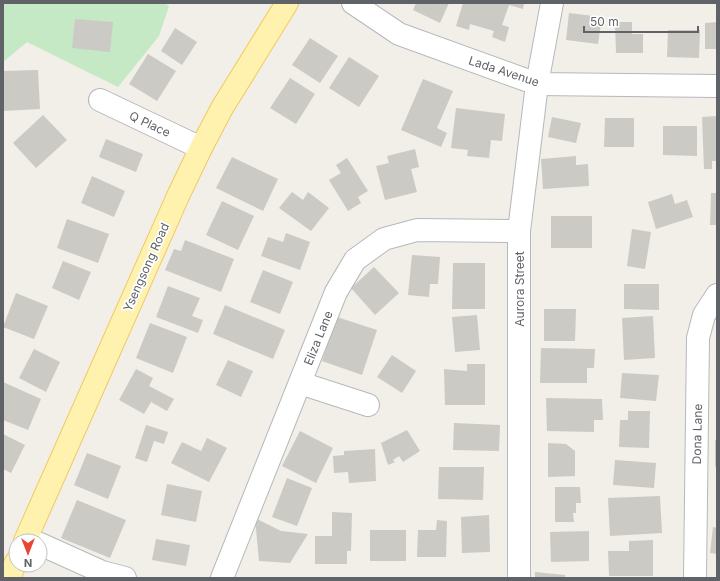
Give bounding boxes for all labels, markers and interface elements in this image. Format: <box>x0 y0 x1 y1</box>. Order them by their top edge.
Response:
scale bar <box>584 8 698 34</box>
text: 50 m <box>590 14 619 29</box>
street label: Lada Avenue <box>467 53 541 89</box>
street label: Q Place <box>127 108 173 140</box>
street label: Ysengsong Road <box>120 220 172 314</box>
street label: Aurora Street <box>512 251 527 327</box>
street label: Eliza Lane <box>300 309 336 367</box>
street label: Dona Lane <box>689 404 705 464</box>
north arrow <box>8 533 48 573</box>
text: N <box>24 556 32 570</box>

